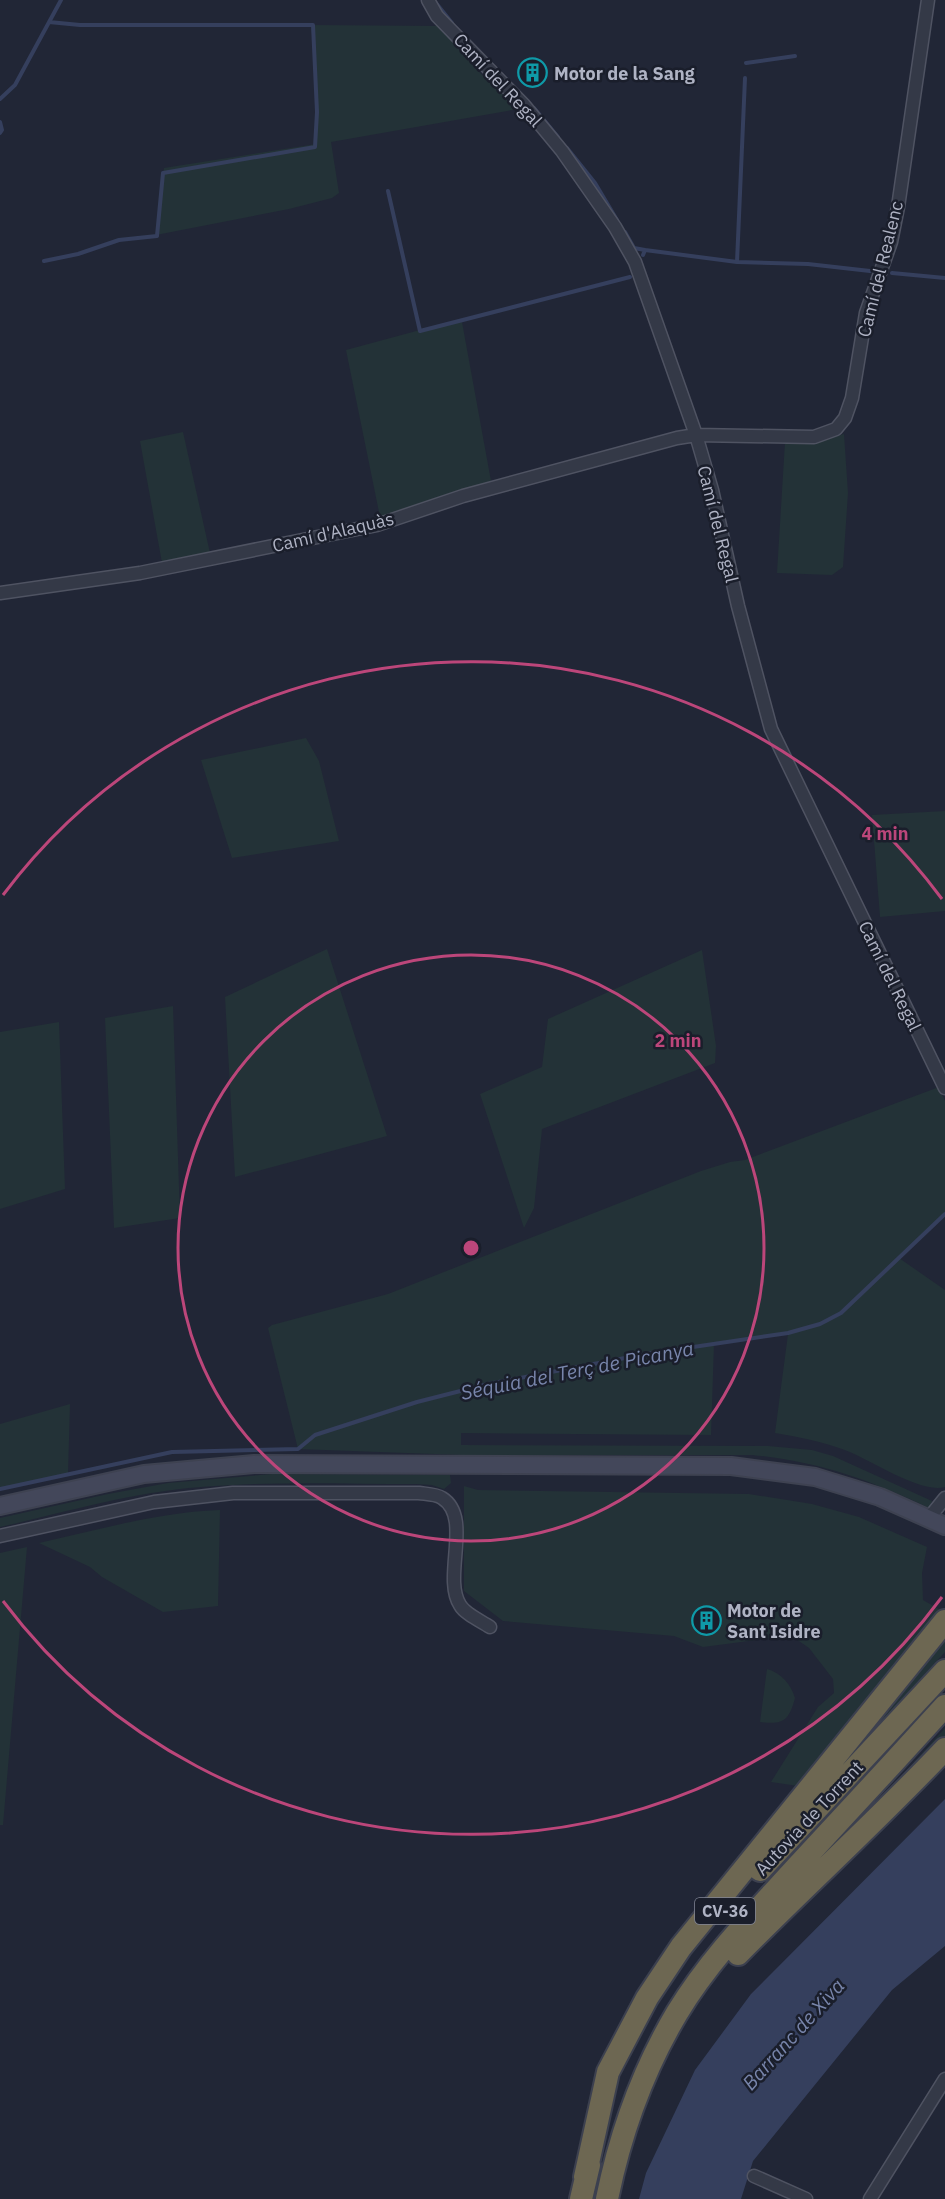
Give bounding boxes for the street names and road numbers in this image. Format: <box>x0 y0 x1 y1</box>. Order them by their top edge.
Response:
street label: Camí del Regal <box>449 28 547 132</box>
street label: Camí del Realenc <box>852 199 908 339</box>
street label: Camí del Regal <box>692 463 744 585</box>
street label: Camí d'Alaquàs <box>270 507 396 557</box>
street label: Camí del Regal <box>853 917 927 1035</box>
street label: Autovia de Torrent <box>750 1756 868 1880</box>
road number: CV-36 <box>695 1898 755 1924</box>

